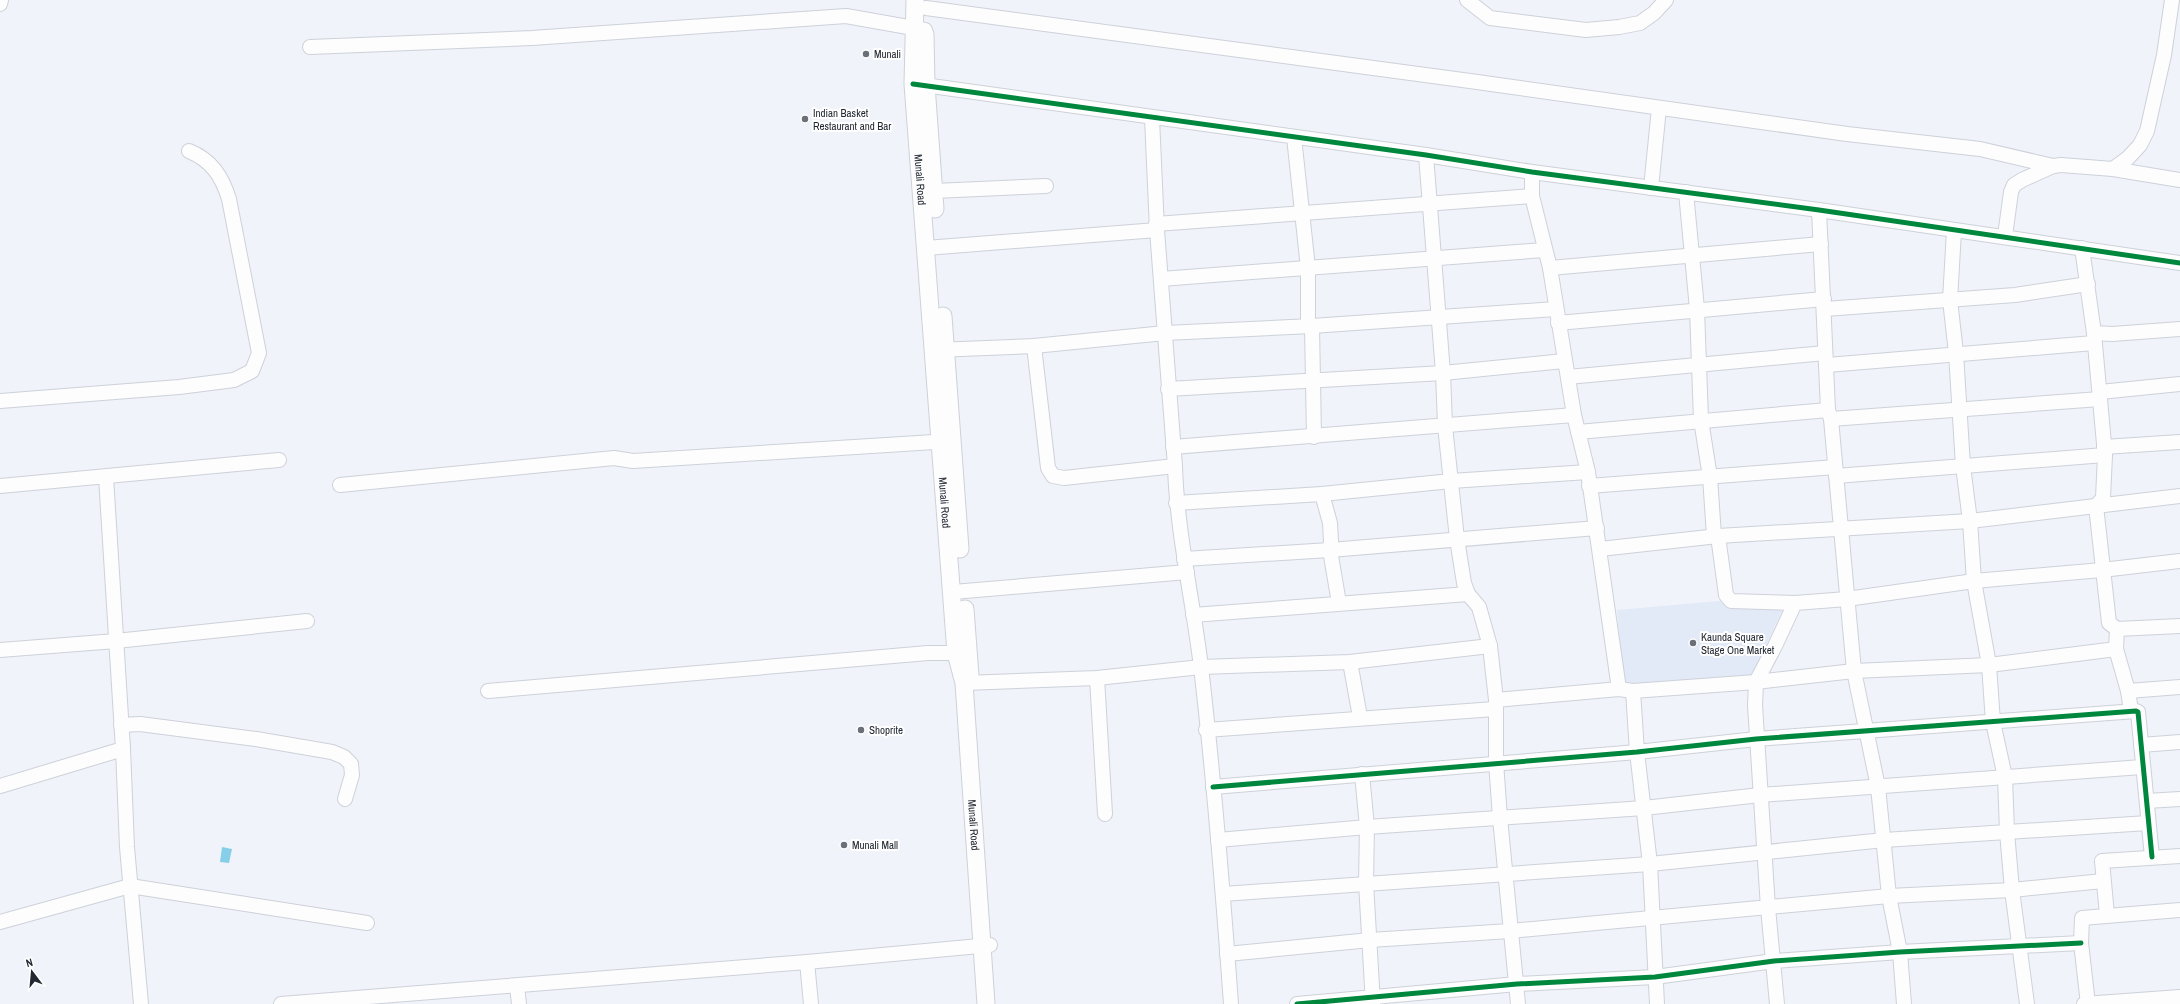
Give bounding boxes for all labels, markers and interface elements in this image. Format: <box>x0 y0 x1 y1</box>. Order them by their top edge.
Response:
place label: Munali <box>874 47 901 61</box>
marker: Munali <box>861 49 871 59</box>
place label: Indian Basket Restaurant and Bar <box>813 106 891 133</box>
marker: Indian Basket Restaurant and Bar <box>800 114 810 124</box>
street label: Munali Road <box>911 154 929 206</box>
street label: Munali Road <box>936 477 954 529</box>
place label: Kaunda Square Stage One Market <box>1701 630 1775 657</box>
marker: Kaunda Square Stage One Market <box>1688 638 1698 648</box>
place label: Shoprite <box>869 723 903 737</box>
marker: Shoprite <box>856 725 866 735</box>
street label: Munali Road <box>965 799 982 851</box>
place label: Munali Mall <box>852 838 898 852</box>
marker: Munali Mall <box>839 840 849 850</box>
north arrow <box>12 952 52 992</box>
text: N <box>24 955 34 970</box>

